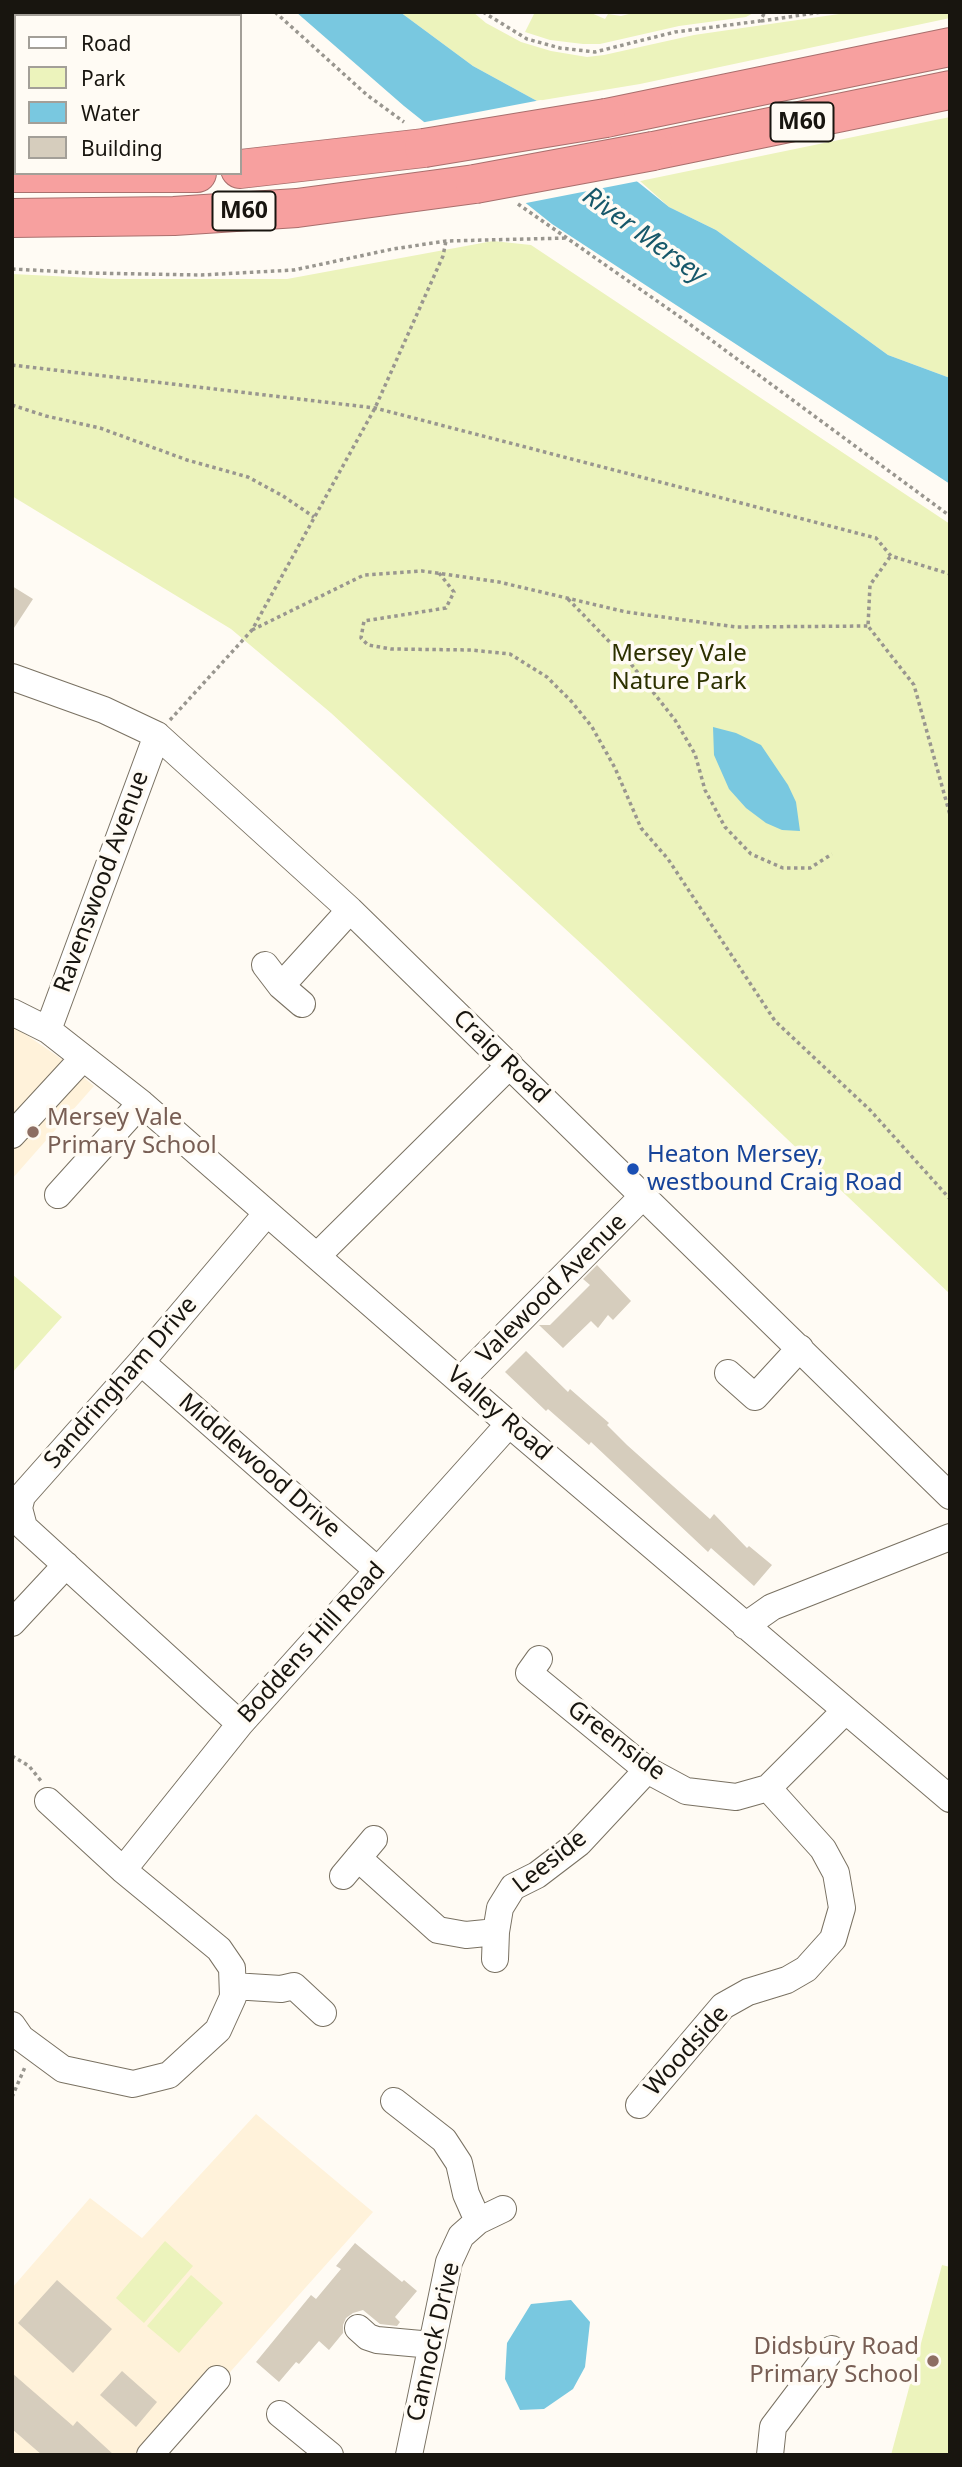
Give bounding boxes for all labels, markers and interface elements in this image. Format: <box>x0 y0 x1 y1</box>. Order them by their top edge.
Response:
legend <box>14 14 242 175</box>
text: Road <box>81 29 131 57</box>
text: Park <box>81 64 125 92</box>
text: Water <box>81 99 140 127</box>
road number: M60 <box>770 102 834 141</box>
text: Building <box>81 134 163 162</box>
water label: River Mersey <box>576 181 712 291</box>
road number: M60 <box>212 192 276 230</box>
park label: Mersey Vale Nature Park <box>611 640 747 696</box>
street label: Ravenswood Avenue <box>49 767 155 997</box>
street label: Craig Road <box>447 1004 555 1110</box>
place label: Mersey Vale Primary School <box>47 1104 217 1160</box>
marker: Mersey Vale Primary School <box>25 1124 41 1140</box>
place label: Heaton Mersey, westbound Craig Road <box>647 1141 902 1197</box>
marker: Heaton Mersey, westbound Craig Road <box>625 1161 641 1177</box>
street label: Valewood Avenue <box>471 1208 633 1370</box>
street label: Sandringham Drive <box>39 1291 203 1475</box>
street label: Valley Road <box>441 1361 557 1467</box>
street label: Middlewood Drive <box>172 1388 346 1544</box>
street label: Boddens Hill Road <box>232 1557 392 1729</box>
street label: Greenside <box>561 1695 671 1787</box>
street label: Leeside <box>507 1824 593 1900</box>
street label: Woodside <box>639 2000 735 2102</box>
street label: Cannock Drive <box>402 2259 466 2425</box>
place label: Didsbury Road Primary School <box>749 2333 919 2389</box>
marker: Didsbury Road Primary School <box>925 2353 941 2369</box>

